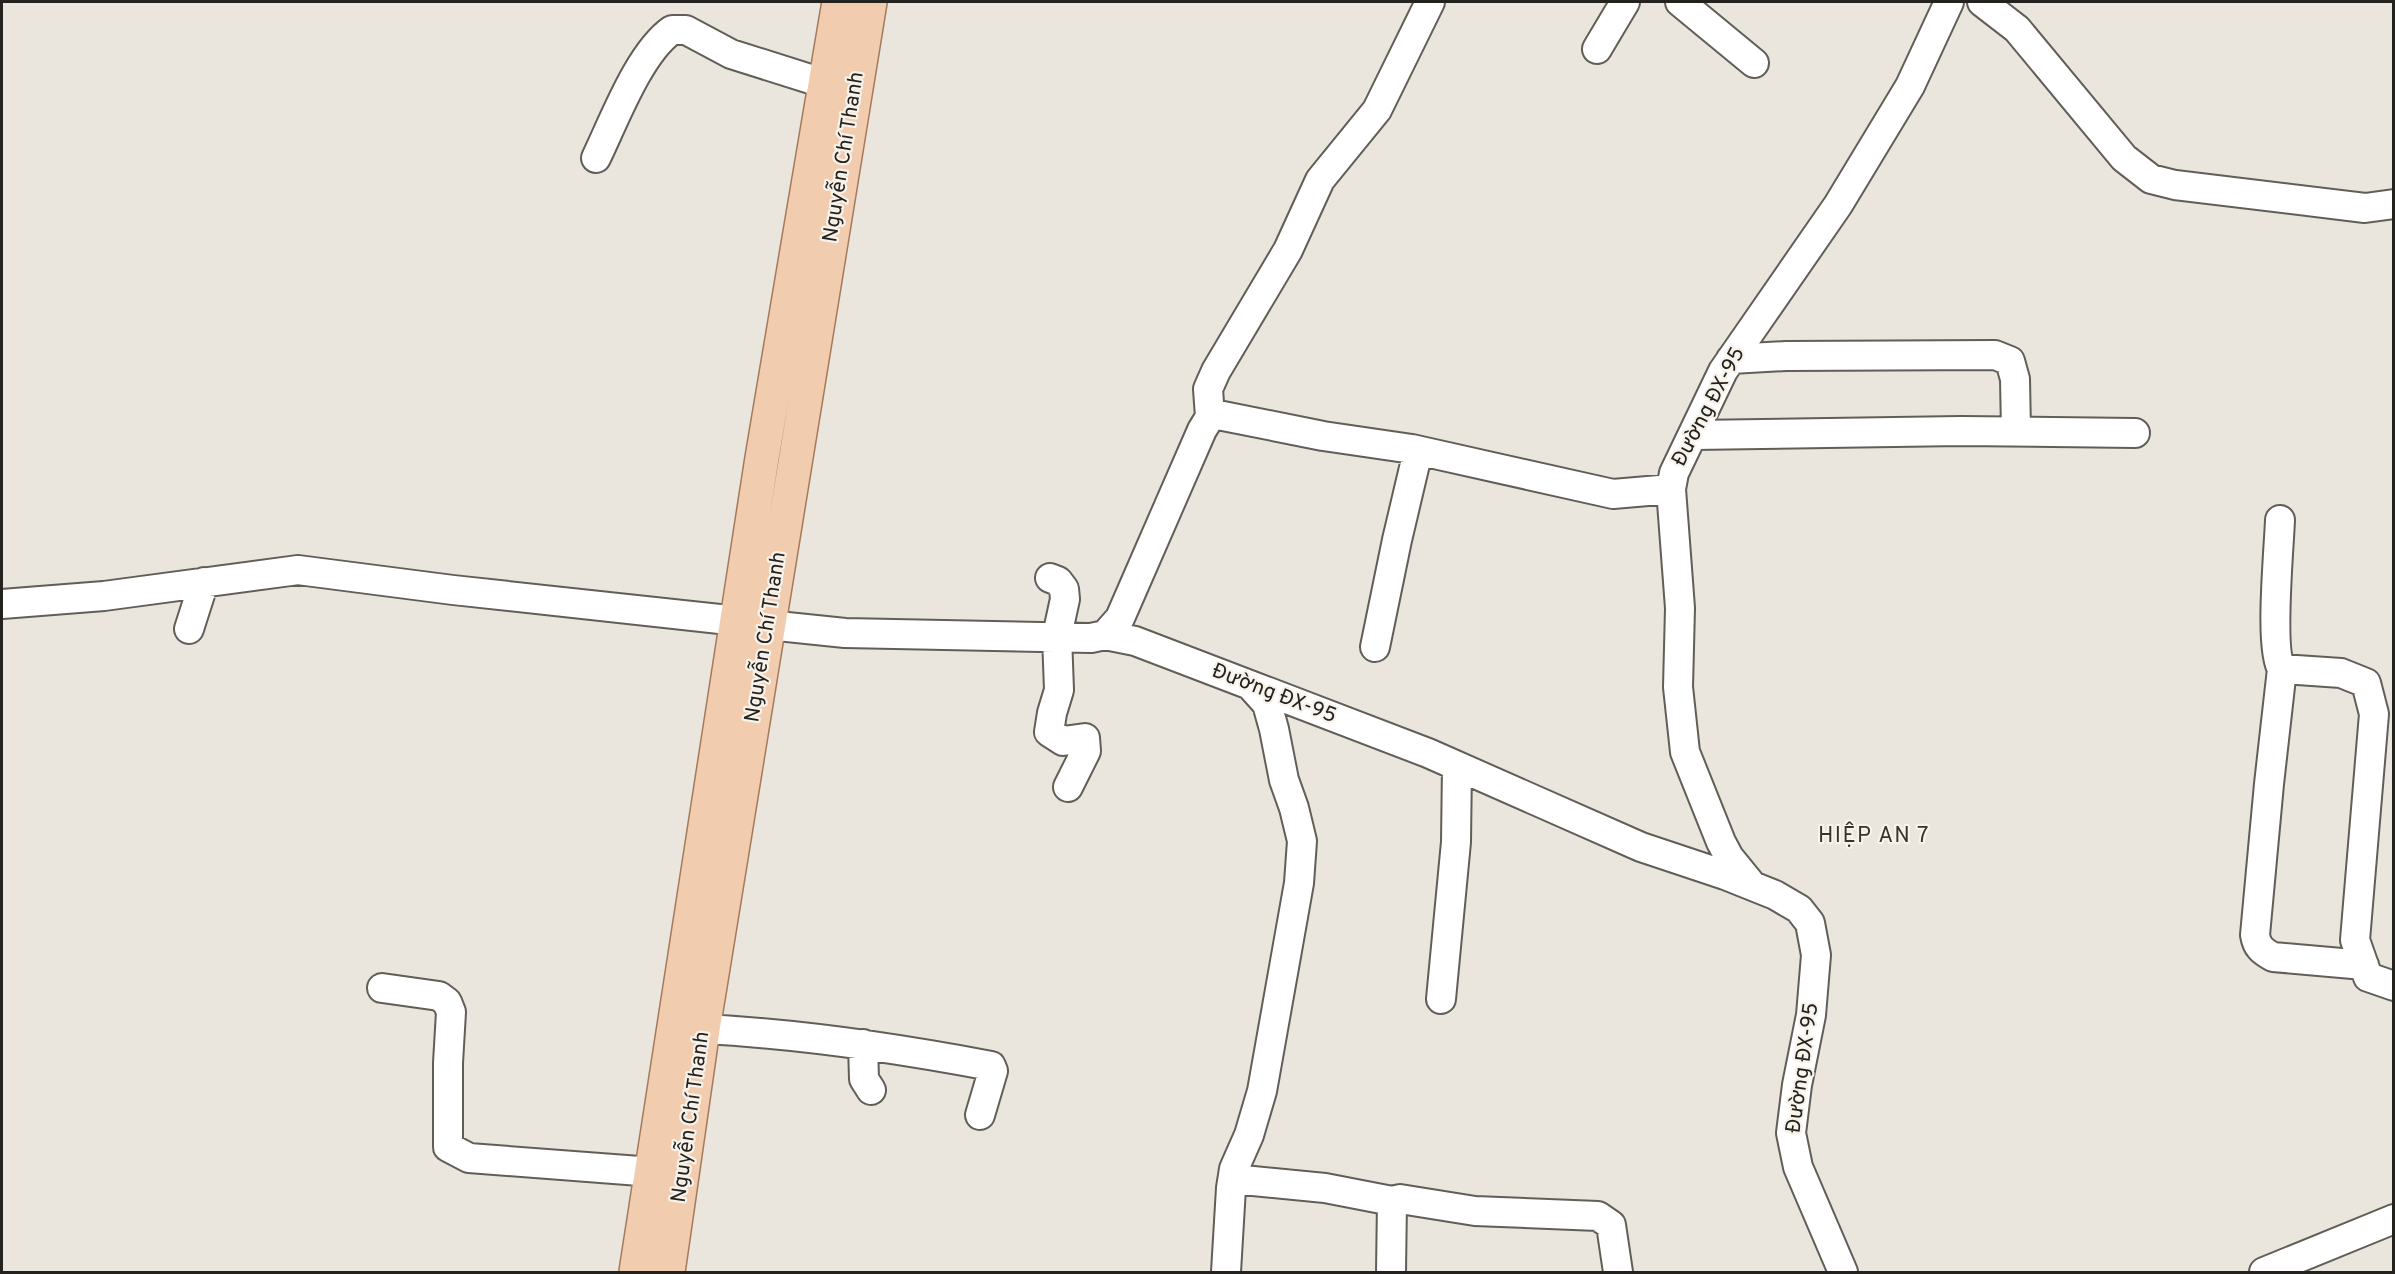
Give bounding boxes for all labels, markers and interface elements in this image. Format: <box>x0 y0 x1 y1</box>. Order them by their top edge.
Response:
street label: Nguyễn Chí Thanh <box>816 70 871 244</box>
street label: Đường ĐX-95 <box>1666 343 1752 471</box>
street label: Nguyễn Chí Thanh <box>738 550 793 724</box>
street label: Đường ĐX-95 <box>1208 658 1340 730</box>
district label: HIỆP AN 7 <box>1818 821 1930 850</box>
street label: Đường ĐX-95 <box>1780 1001 1826 1135</box>
street label: Nguyễn Chí Thanh <box>665 1030 716 1204</box>

